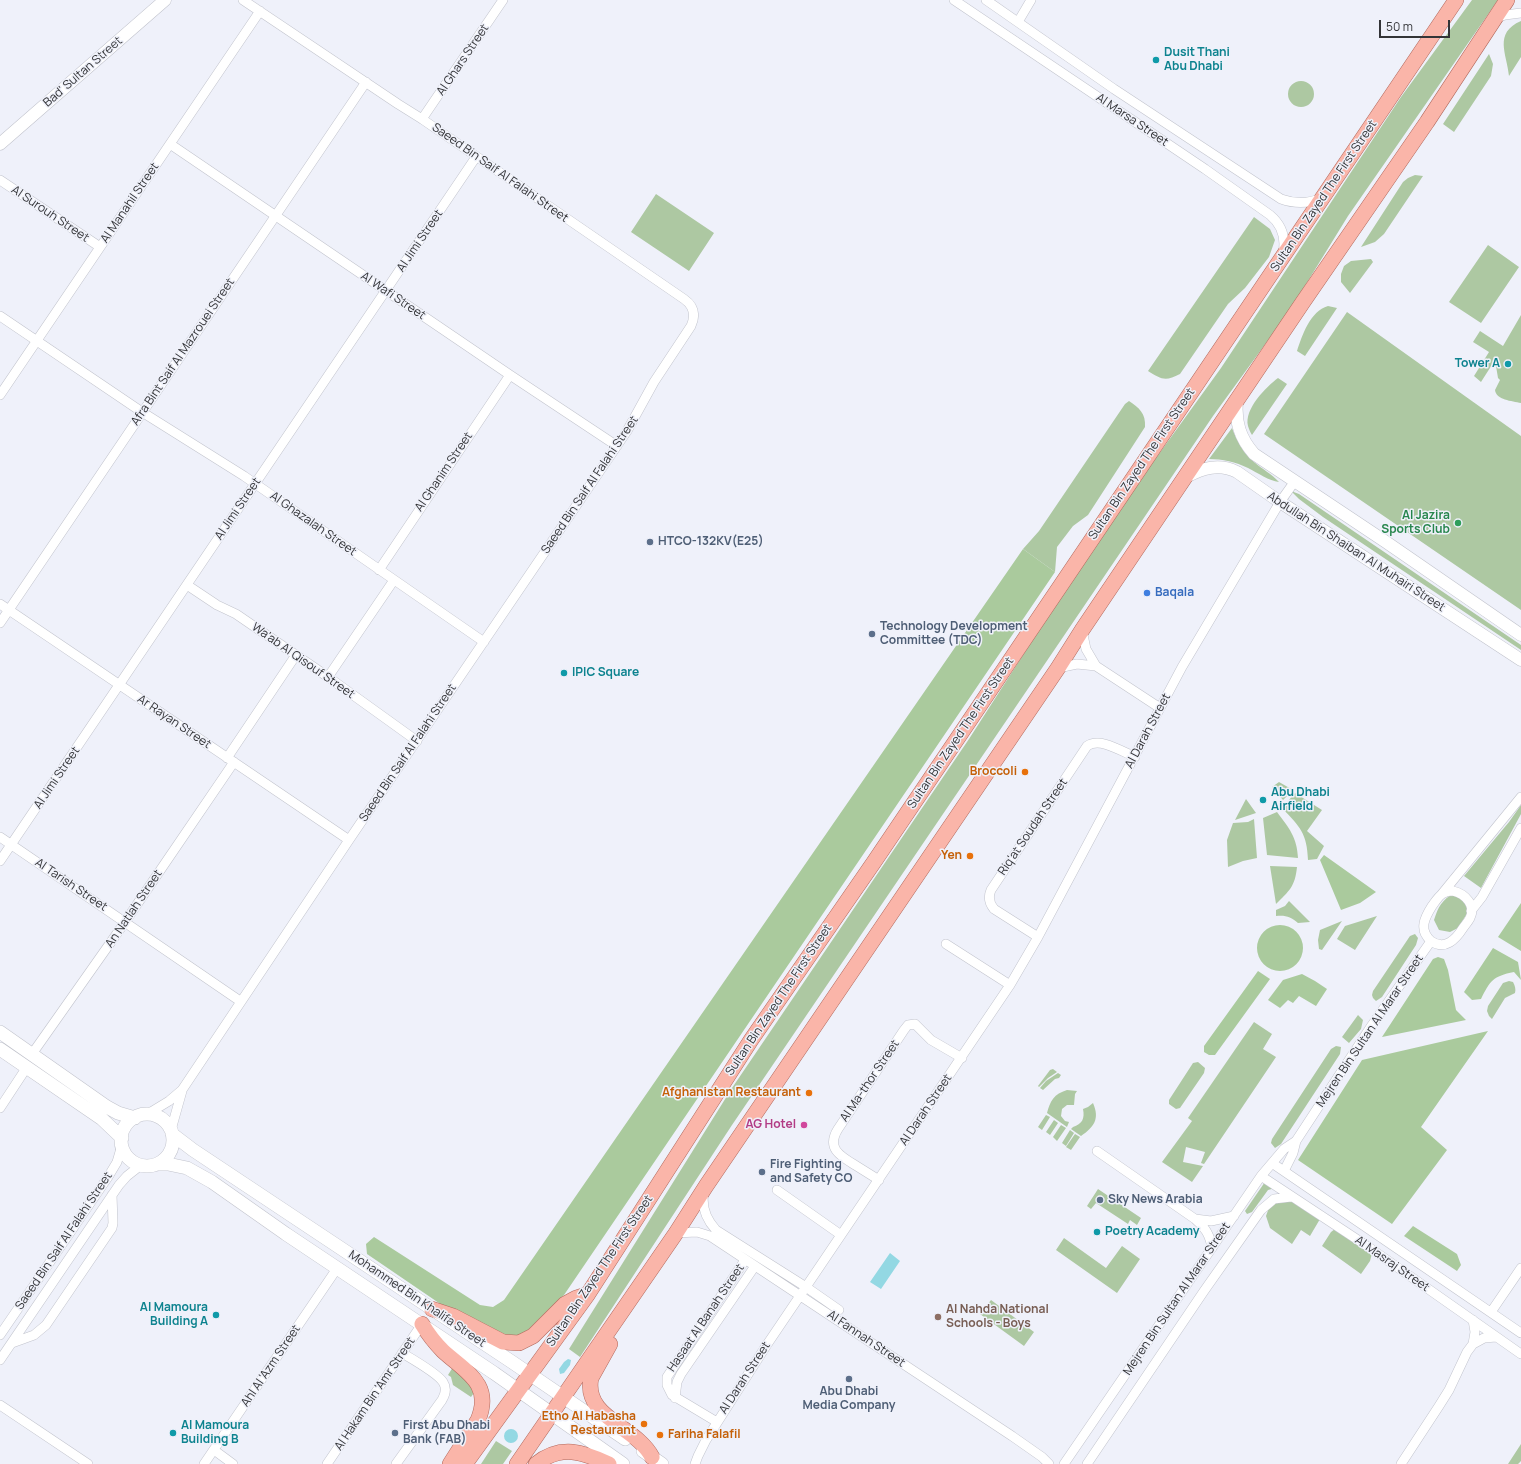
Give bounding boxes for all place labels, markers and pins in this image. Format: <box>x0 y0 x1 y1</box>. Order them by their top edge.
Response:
place label: Dusit Thani Abu Dhabi <box>1164 46 1230 74</box>
marker: Dusit Thani Abu Dhabi <box>1151 55 1161 65</box>
place label: Tower A <box>1455 357 1500 371</box>
marker: Tower A <box>1503 359 1513 369</box>
place label: Al Jazira Sports Club <box>1381 509 1450 537</box>
marker: Al Jazira Sports Club <box>1453 518 1463 528</box>
place label: HTCO-132KV(E25) <box>658 535 764 549</box>
marker: HTCO-132KV(E25) <box>645 537 655 547</box>
place label: Baqala <box>1155 586 1194 600</box>
marker: Baqala <box>1142 588 1152 598</box>
place label: Technology Development Committee (TDC) <box>880 620 1028 648</box>
marker: Technology Development Committee (TDC) <box>867 629 877 639</box>
place label: IPIC Square <box>572 666 639 680</box>
marker: IPIC Square <box>559 668 569 678</box>
place label: Broccoli <box>970 765 1017 779</box>
marker: Broccoli <box>1020 767 1030 777</box>
place label: Abu Dhabi Airfield <box>1271 786 1330 814</box>
marker: Abu Dhabi Airfield <box>1258 795 1268 805</box>
place label: Yen <box>941 849 962 863</box>
marker: Yen <box>965 851 975 861</box>
place label: Afghanistan Restaurant <box>662 1086 801 1100</box>
marker: Afghanistan Restaurant <box>804 1088 814 1098</box>
place label: AG Hotel <box>745 1118 796 1132</box>
marker: AG Hotel <box>799 1120 809 1130</box>
place label: Fire Fighting and Safety CO <box>770 1158 852 1186</box>
marker: Fire Fighting and Safety CO <box>757 1167 767 1177</box>
place label: Sky News Arabia <box>1108 1193 1203 1207</box>
marker: Sky News Arabia <box>1095 1195 1105 1205</box>
place label: Poetry Academy <box>1105 1225 1200 1239</box>
marker: Poetry Academy <box>1092 1227 1102 1237</box>
place label: Al Mamoura Building A <box>140 1301 208 1329</box>
place label: Al Nahda National Schools - Boys <box>946 1303 1049 1331</box>
marker: Al Mamoura Building A <box>211 1310 221 1320</box>
marker: Al Nahda National Schools - Boys <box>933 1312 943 1322</box>
marker: Abu Dhabi Media Company <box>844 1374 854 1384</box>
place label: Abu Dhabi Media Company <box>803 1385 895 1413</box>
place label: Etho Al Habasha Restaurant <box>542 1410 636 1438</box>
place label: Al Mamoura Building B <box>181 1419 249 1447</box>
place label: First Abu Dhabi Bank (FAB) <box>403 1419 490 1447</box>
marker: Etho Al Habasha Restaurant <box>639 1419 649 1429</box>
marker: Al Mamoura Building B <box>168 1428 178 1438</box>
marker: First Abu Dhabi Bank (FAB) <box>390 1428 400 1438</box>
place label: Fariha Falafil <box>668 1428 741 1442</box>
marker: Fariha Falafil <box>655 1430 665 1440</box>

